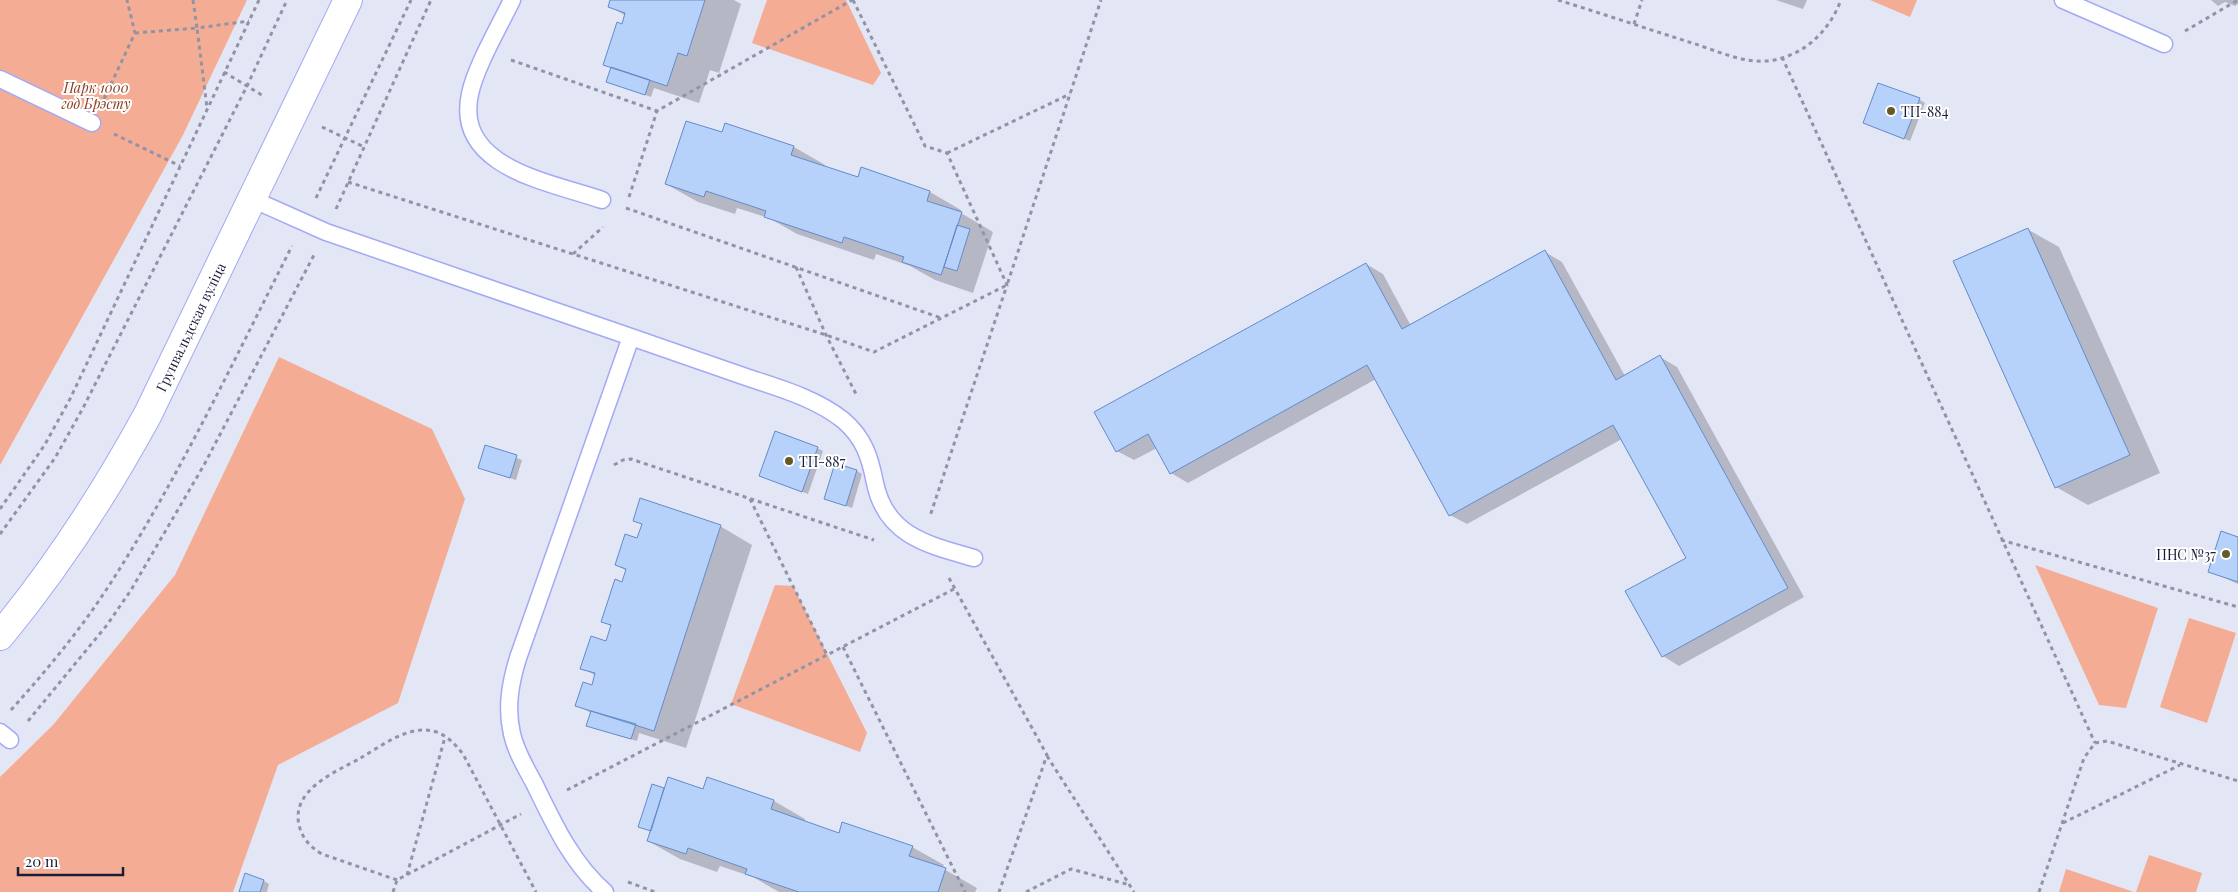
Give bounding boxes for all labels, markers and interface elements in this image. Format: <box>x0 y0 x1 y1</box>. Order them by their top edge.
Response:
park label: Парк 1000 год Брэсту <box>61 78 131 113</box>
place label: ТП-884 <box>1901 102 1949 121</box>
marker: ТП-884 <box>1885 105 1897 117</box>
street label: Грунвальдская вуліца <box>151 259 229 395</box>
place label: ТП-887 <box>799 452 846 471</box>
marker: ТП-887 <box>783 455 795 467</box>
place label: ПНС №37 <box>2156 545 2216 564</box>
marker: ПНС №37 <box>2220 548 2232 560</box>
scale bar <box>18 844 122 876</box>
text: 20 m <box>25 851 59 871</box>

